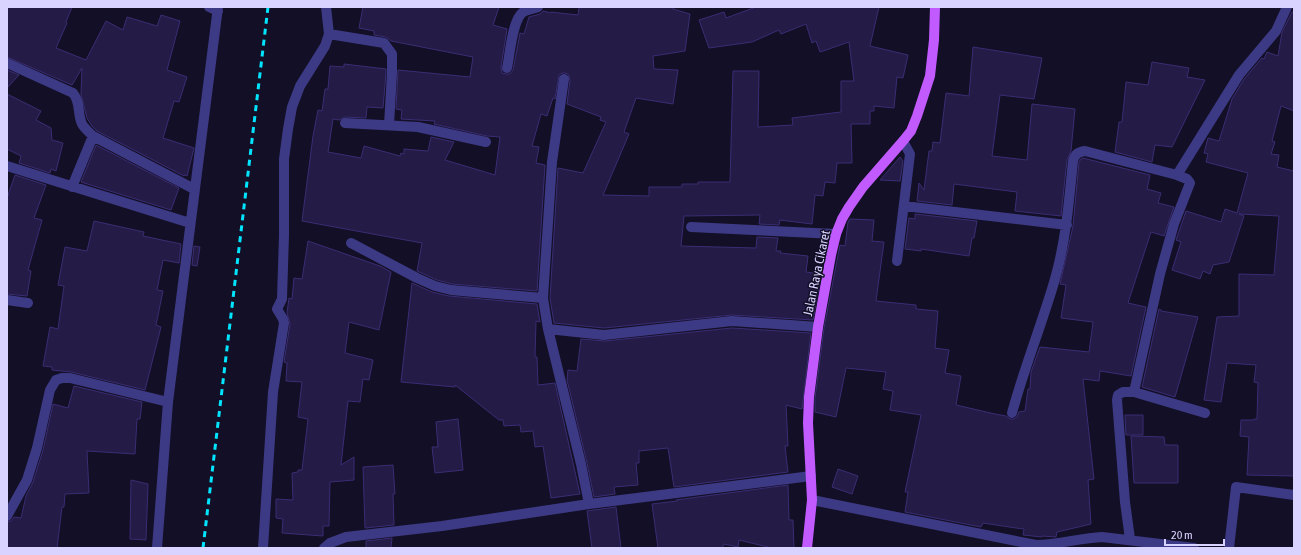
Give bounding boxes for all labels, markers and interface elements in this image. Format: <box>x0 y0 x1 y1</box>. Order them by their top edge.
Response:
street label: Jalan Raya Cikaret <box>800 229 833 317</box>
scale bar <box>1165 521 1224 547</box>
text: 20 m <box>1171 528 1193 542</box>

